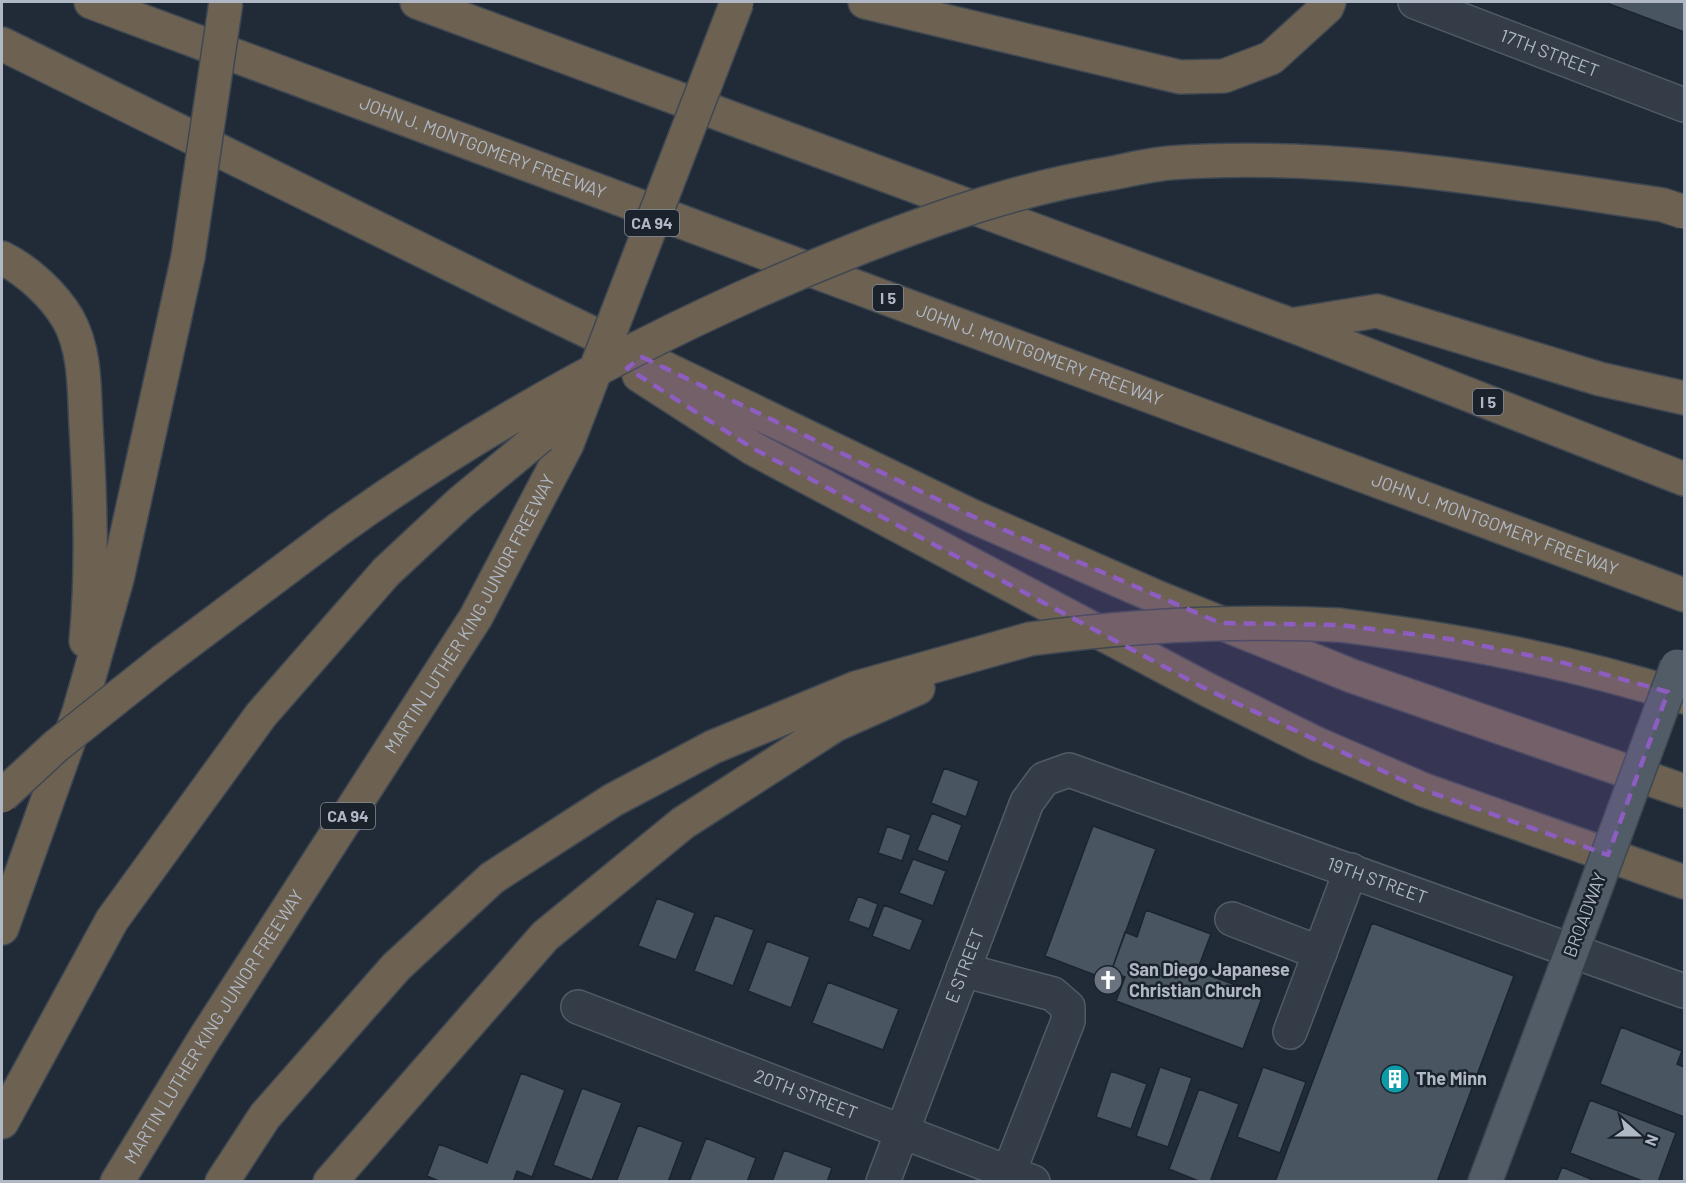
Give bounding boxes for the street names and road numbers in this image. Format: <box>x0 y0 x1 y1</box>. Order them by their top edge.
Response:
street label: 17TH STREET <box>1497 24 1602 81</box>
street label: JOHN J. MONTGOMERY FREEWAY <box>357 91 609 203</box>
road number: CA 94 <box>625 210 679 236</box>
road number: I 5 <box>873 285 903 311</box>
street label: JOHN J. MONTGOMERY FREEWAY <box>913 298 1166 410</box>
road number: I 5 <box>1473 389 1503 415</box>
street label: JOHN J. MONTGOMERY FREEWAY <box>1369 468 1622 580</box>
street label: MARTIN LUTHER KING JUNIOR FREEWAY <box>379 470 559 757</box>
road number: CA 94 <box>321 803 375 829</box>
street label: 19TH STREET <box>1324 852 1431 908</box>
street label: BROADWAY <box>1558 869 1610 960</box>
street label: MARTIN LUTHER KING JUNIOR FREEWAY <box>119 885 308 1167</box>
street label: E STREET <box>940 925 988 1006</box>
street label: 20TH STREET <box>751 1064 861 1123</box>

